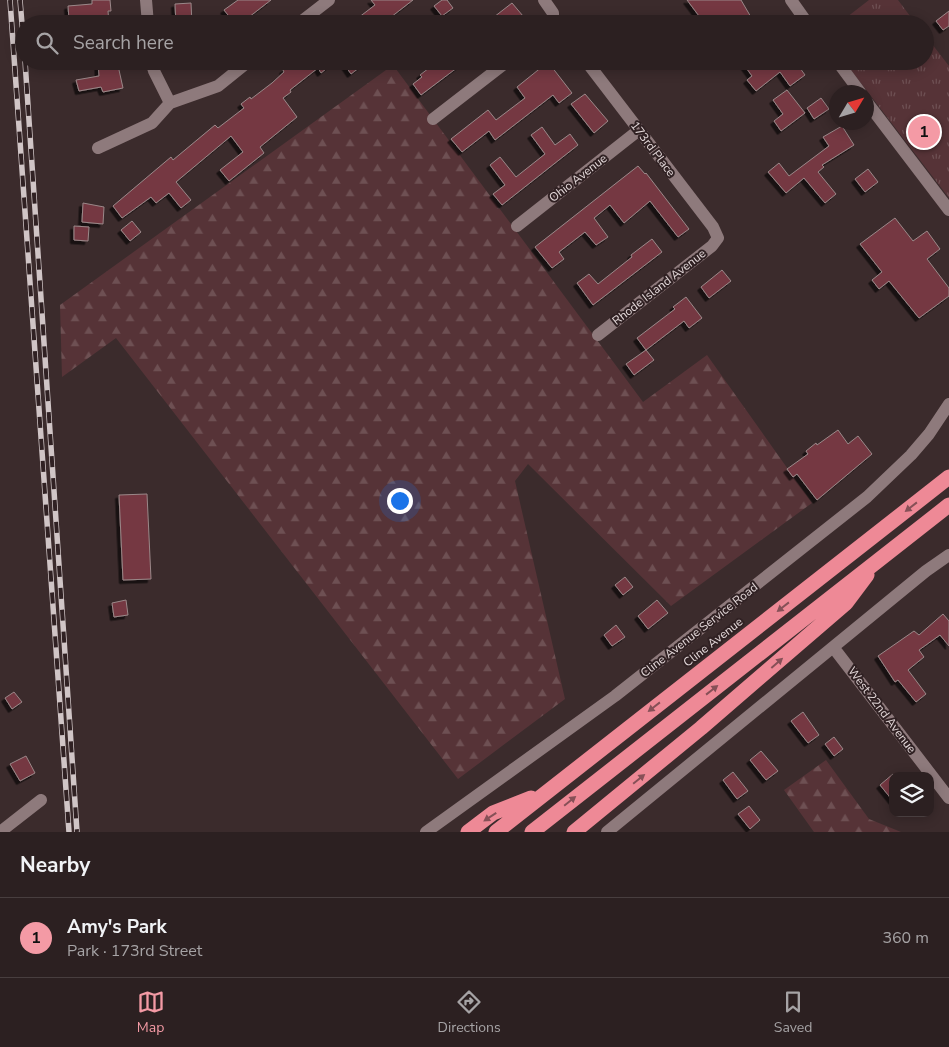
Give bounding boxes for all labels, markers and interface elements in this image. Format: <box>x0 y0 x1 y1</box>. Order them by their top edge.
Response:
search box <box>15 15 934 70</box>
icon: search <box>33 29 61 57</box>
text: Search here <box>73 30 174 56</box>
north arrow <box>829 85 874 130</box>
pin: 1 <box>908 113 940 151</box>
street label: 173rd Place <box>627 118 679 180</box>
street label: Ohio Avenue <box>546 150 610 206</box>
street label: Rhode Island Avenue <box>609 245 709 329</box>
your location <box>387 488 413 514</box>
one-way arrow <box>904 501 917 512</box>
street label: Cline Avenue Service Road <box>638 580 760 680</box>
one-way arrow <box>776 601 789 612</box>
street label: Cline Avenue <box>680 614 746 670</box>
one-way arrow <box>770 658 783 669</box>
street label: West 22nd Avenue <box>844 664 920 756</box>
one-way arrow <box>705 685 718 695</box>
one-way arrow <box>648 701 661 712</box>
map controls <box>889 772 934 817</box>
button: layers <box>889 772 934 817</box>
one-way arrow <box>632 774 645 785</box>
one-way arrow <box>563 796 576 807</box>
one-way arrow <box>483 812 496 821</box>
text: Nearby <box>20 851 90 879</box>
text: Amy's Park <box>67 914 167 940</box>
text: 1 <box>31 927 41 949</box>
text: 360 m <box>882 927 929 949</box>
text: Park · 173rd Street <box>67 940 202 962</box>
tab: Map <box>137 988 165 1037</box>
tab: Directions <box>438 988 501 1037</box>
tab: Saved <box>774 988 812 1037</box>

